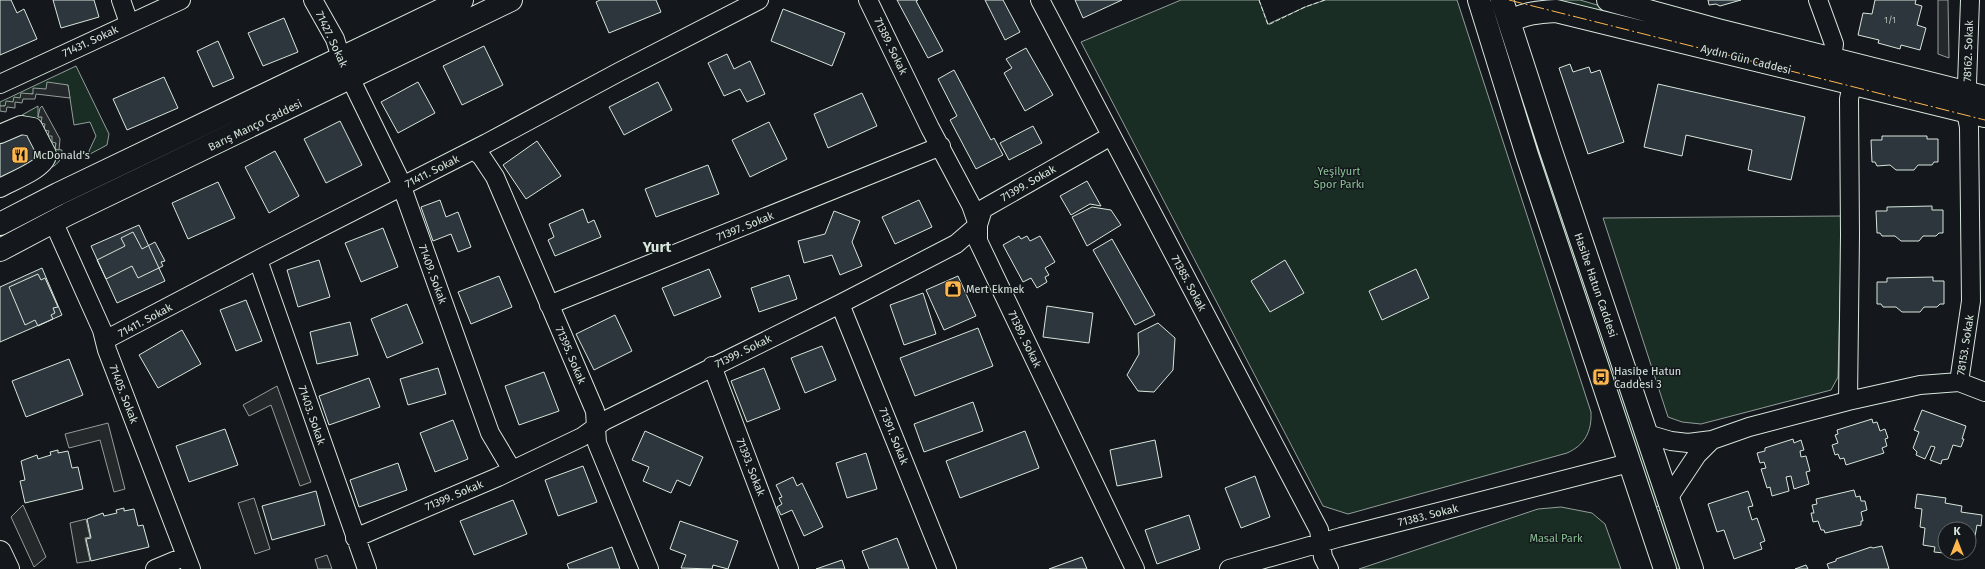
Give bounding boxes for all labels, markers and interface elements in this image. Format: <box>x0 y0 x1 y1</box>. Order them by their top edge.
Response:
street label: 71427. Sokak <box>313 9 350 70</box>
house number: 1/1 <box>1884 15 1896 25</box>
street label: 71389. Sokak <box>871 16 910 77</box>
street label: 78162. Sokak <box>1961 20 1976 82</box>
street label: 71431. Sokak <box>60 23 121 60</box>
street label: Aydın Gün Caddesi <box>1699 42 1792 77</box>
street label: Barış Manço Caddesi <box>206 97 304 154</box>
restaurant icon: McDonald's <box>10 145 30 165</box>
place label: McDonald's <box>33 149 90 162</box>
street label: 71411. Sokak <box>403 152 462 191</box>
street label: 71399. Sokak <box>998 162 1058 204</box>
park label: Yeşilyurt Spor Parkı <box>1314 165 1364 191</box>
street label: 71397. Sokak <box>715 209 776 244</box>
street label: Hasibe Hatun Caddesi <box>1572 231 1620 339</box>
district label: Yurt <box>642 238 671 256</box>
street label: 71409. Sokak <box>416 243 449 306</box>
street label: 71385. Sokak <box>1168 253 1209 314</box>
shop icon: Mert Ekmek <box>943 279 963 299</box>
place label: Mert Ekmek <box>966 283 1025 296</box>
street label: 71411. Sokak <box>116 301 175 340</box>
street label: 71389. Sokak <box>1005 309 1044 370</box>
street label: 78153. Sokak <box>1954 314 1977 376</box>
street label: 71395. Sokak <box>553 325 589 386</box>
street label: 71399. Sokak <box>713 332 774 371</box>
street label: 71405. Sokak <box>106 363 141 426</box>
place label: Hasibe Hatun Caddesi 3 <box>1614 365 1681 391</box>
bus stop icon: Hasibe Hatun Caddesi 3 <box>1591 367 1611 387</box>
street label: 71403. Sokak <box>295 384 328 447</box>
street label: 71391. Sokak <box>876 406 911 467</box>
street label: 71393. Sokak <box>734 436 768 498</box>
street label: 71399. Sokak <box>423 477 485 513</box>
street label: 71383. Sokak <box>1397 502 1460 529</box>
north arrow <box>1937 521 1977 561</box>
text: K <box>1954 525 1962 538</box>
park label: Masal Park <box>1529 532 1583 545</box>

